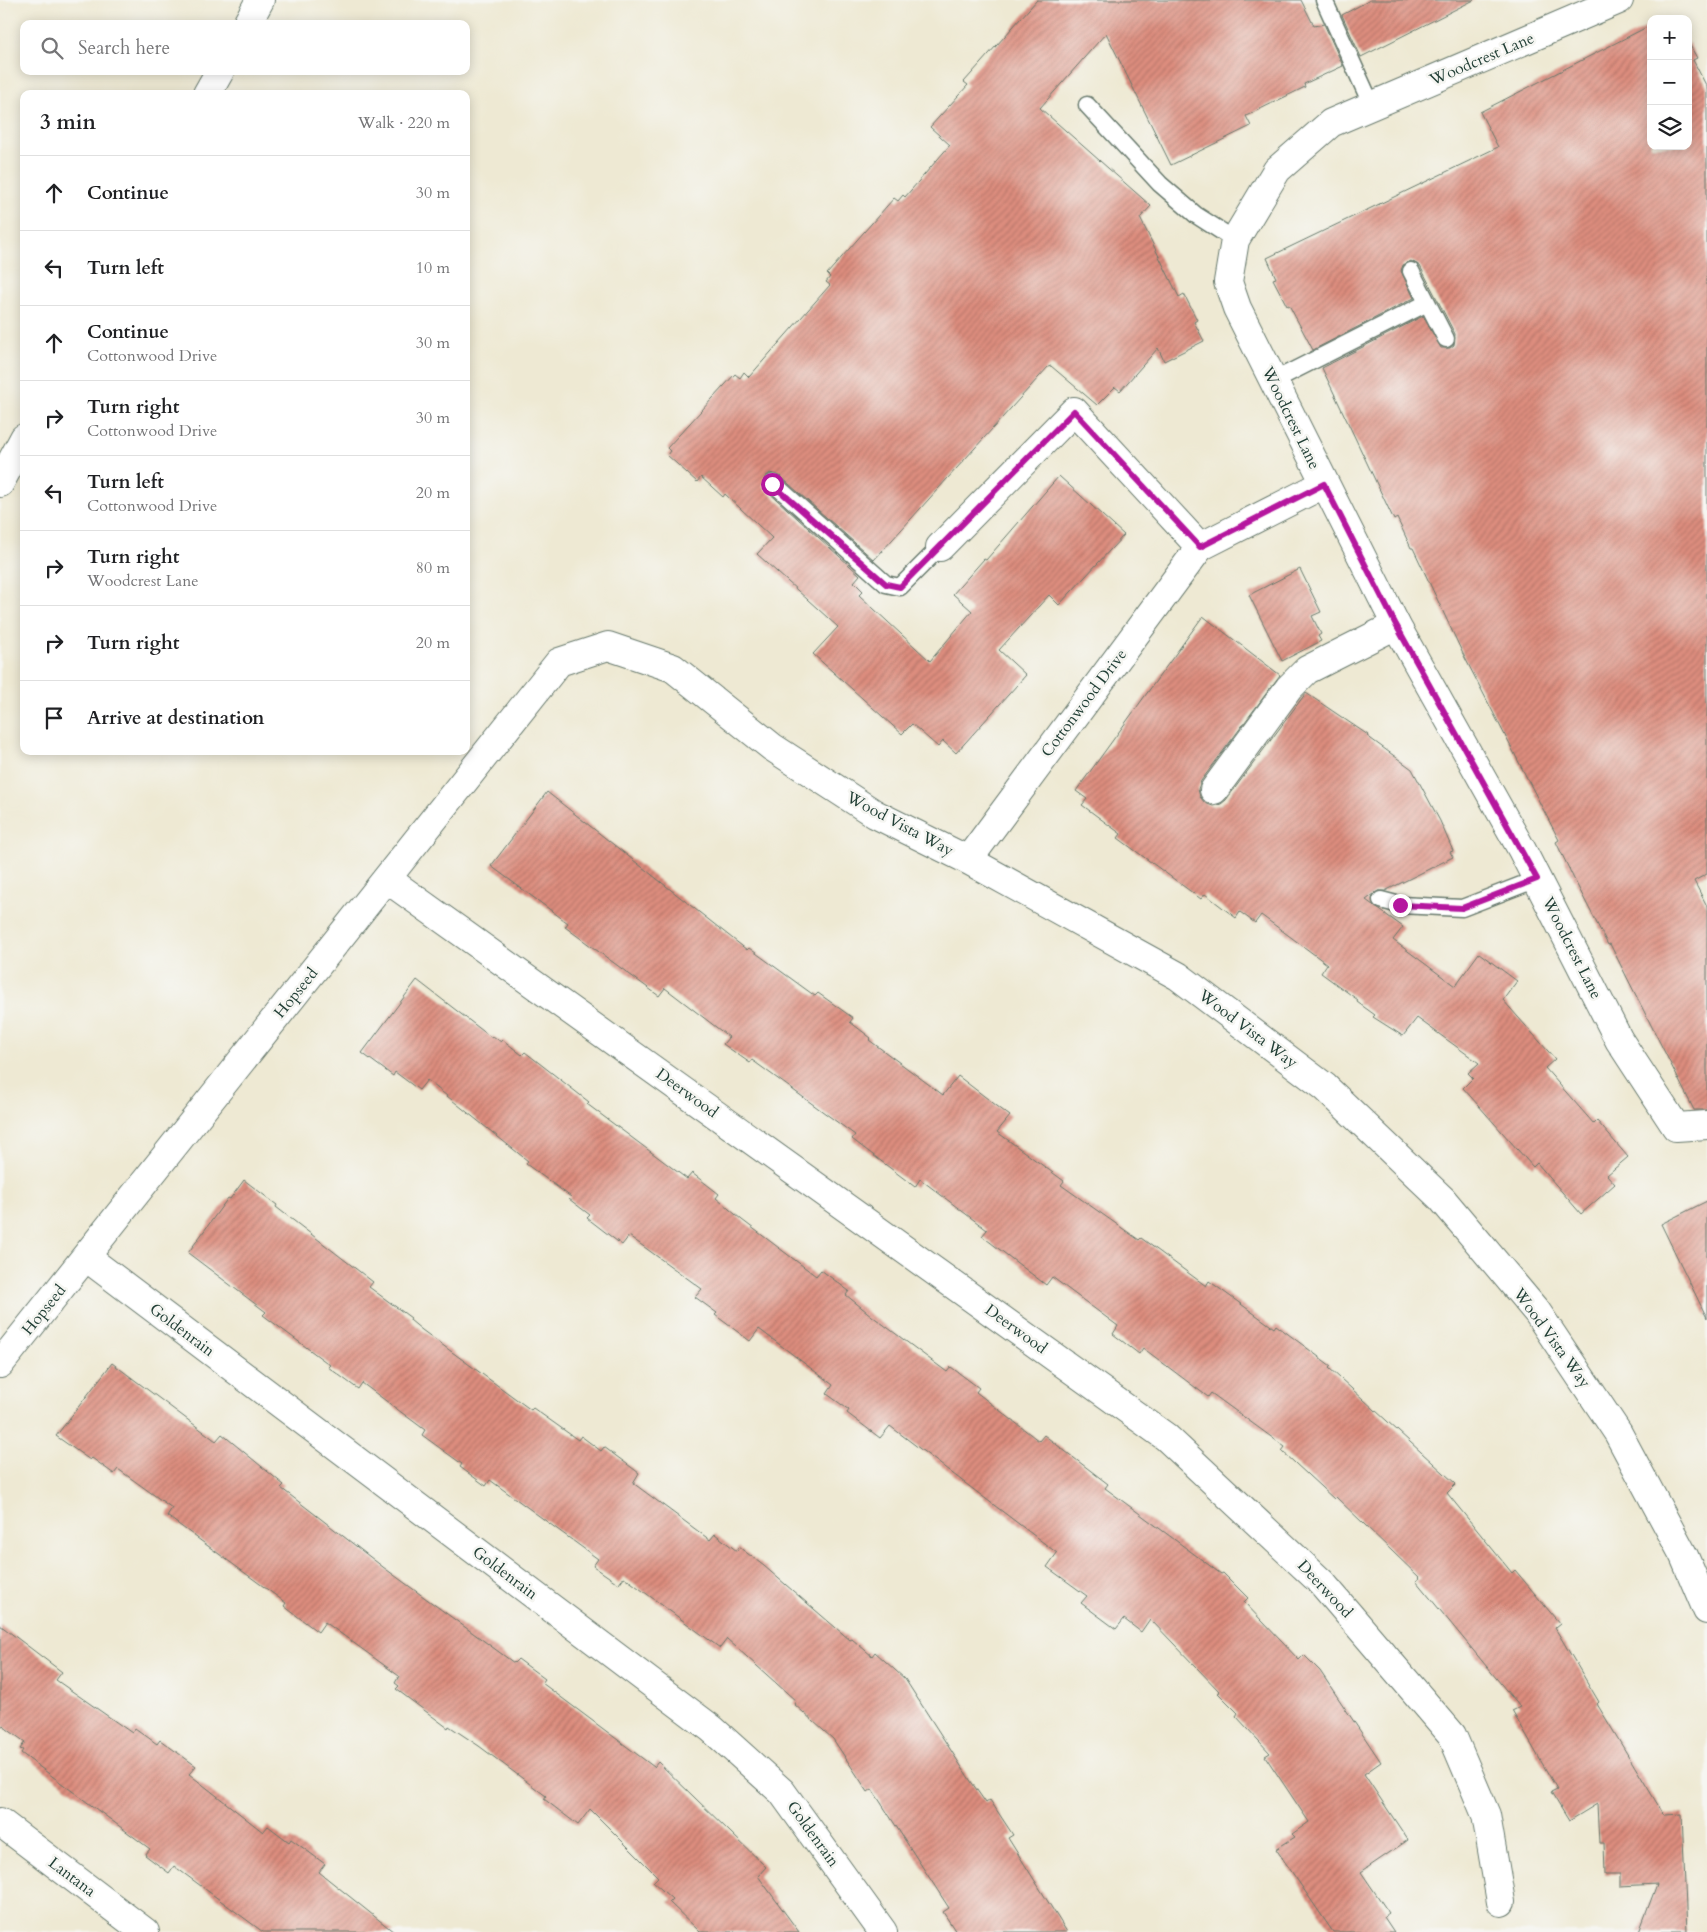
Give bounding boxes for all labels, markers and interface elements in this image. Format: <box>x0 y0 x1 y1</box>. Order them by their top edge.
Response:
map controls <box>1647 15 1692 150</box>
button: + <box>1647 15 1692 60</box>
search box <box>20 20 470 75</box>
street label: Woodcrest Lane <box>1425 27 1538 91</box>
icon: search <box>38 34 66 62</box>
text: Search here <box>78 35 170 61</box>
button: − <box>1647 60 1692 105</box>
button: layers <box>1647 105 1692 150</box>
text: 3 min <box>40 108 96 137</box>
text: Walk · 220 m <box>358 112 450 134</box>
icon: ahead <box>40 179 68 207</box>
text: Continue <box>87 180 169 206</box>
text: 30 m <box>416 182 450 204</box>
icon: left <box>40 254 68 282</box>
text: Turn left <box>87 255 164 281</box>
text: 10 m <box>416 257 450 279</box>
text: Continue <box>87 319 169 345</box>
icon: ahead <box>40 329 68 357</box>
text: 30 m <box>416 332 450 354</box>
text: Cottonwood Drive <box>87 345 217 367</box>
street label: Woodcrest Lane <box>1256 362 1325 473</box>
text: Turn right <box>87 394 179 420</box>
icon: right <box>40 404 68 432</box>
text: 30 m <box>416 407 450 429</box>
text: Cottonwood Drive <box>87 420 217 442</box>
text: Turn left <box>87 469 164 495</box>
route start <box>761 473 784 496</box>
icon: left <box>40 479 68 507</box>
text: 20 m <box>416 482 450 504</box>
text: Cottonwood Drive <box>87 495 217 517</box>
text: Turn right <box>87 544 179 570</box>
icon: right <box>40 554 68 582</box>
text: 80 m <box>416 557 450 579</box>
text: Woodcrest Lane <box>87 570 199 592</box>
icon: right <box>40 629 68 657</box>
text: Turn right <box>87 630 179 656</box>
text: 20 m <box>416 632 450 654</box>
street label: Cottonwood Drive <box>1036 644 1132 762</box>
icon: arrive <box>40 704 68 732</box>
text: Arrive at destination <box>87 705 264 731</box>
street label: Wood Vista Way <box>842 786 958 862</box>
street label: Woodcrest Lane <box>1536 892 1607 1003</box>
route end <box>1389 894 1412 917</box>
street label: Hopseed <box>269 963 323 1023</box>
street label: Wood Vista Way <box>1193 984 1302 1074</box>
street label: Deerwood <box>651 1063 723 1123</box>
street label: Hopseed <box>17 1280 71 1340</box>
street label: Wood Vista Way <box>1508 1283 1596 1393</box>
street label: Goldenrain <box>145 1298 219 1362</box>
street label: Deerwood <box>980 1299 1052 1359</box>
street label: Goldenrain <box>468 1541 542 1605</box>
street label: Deerwood <box>1292 1555 1358 1623</box>
street label: Goldenrain <box>782 1797 844 1871</box>
street label: Lantana <box>44 1852 100 1902</box>

